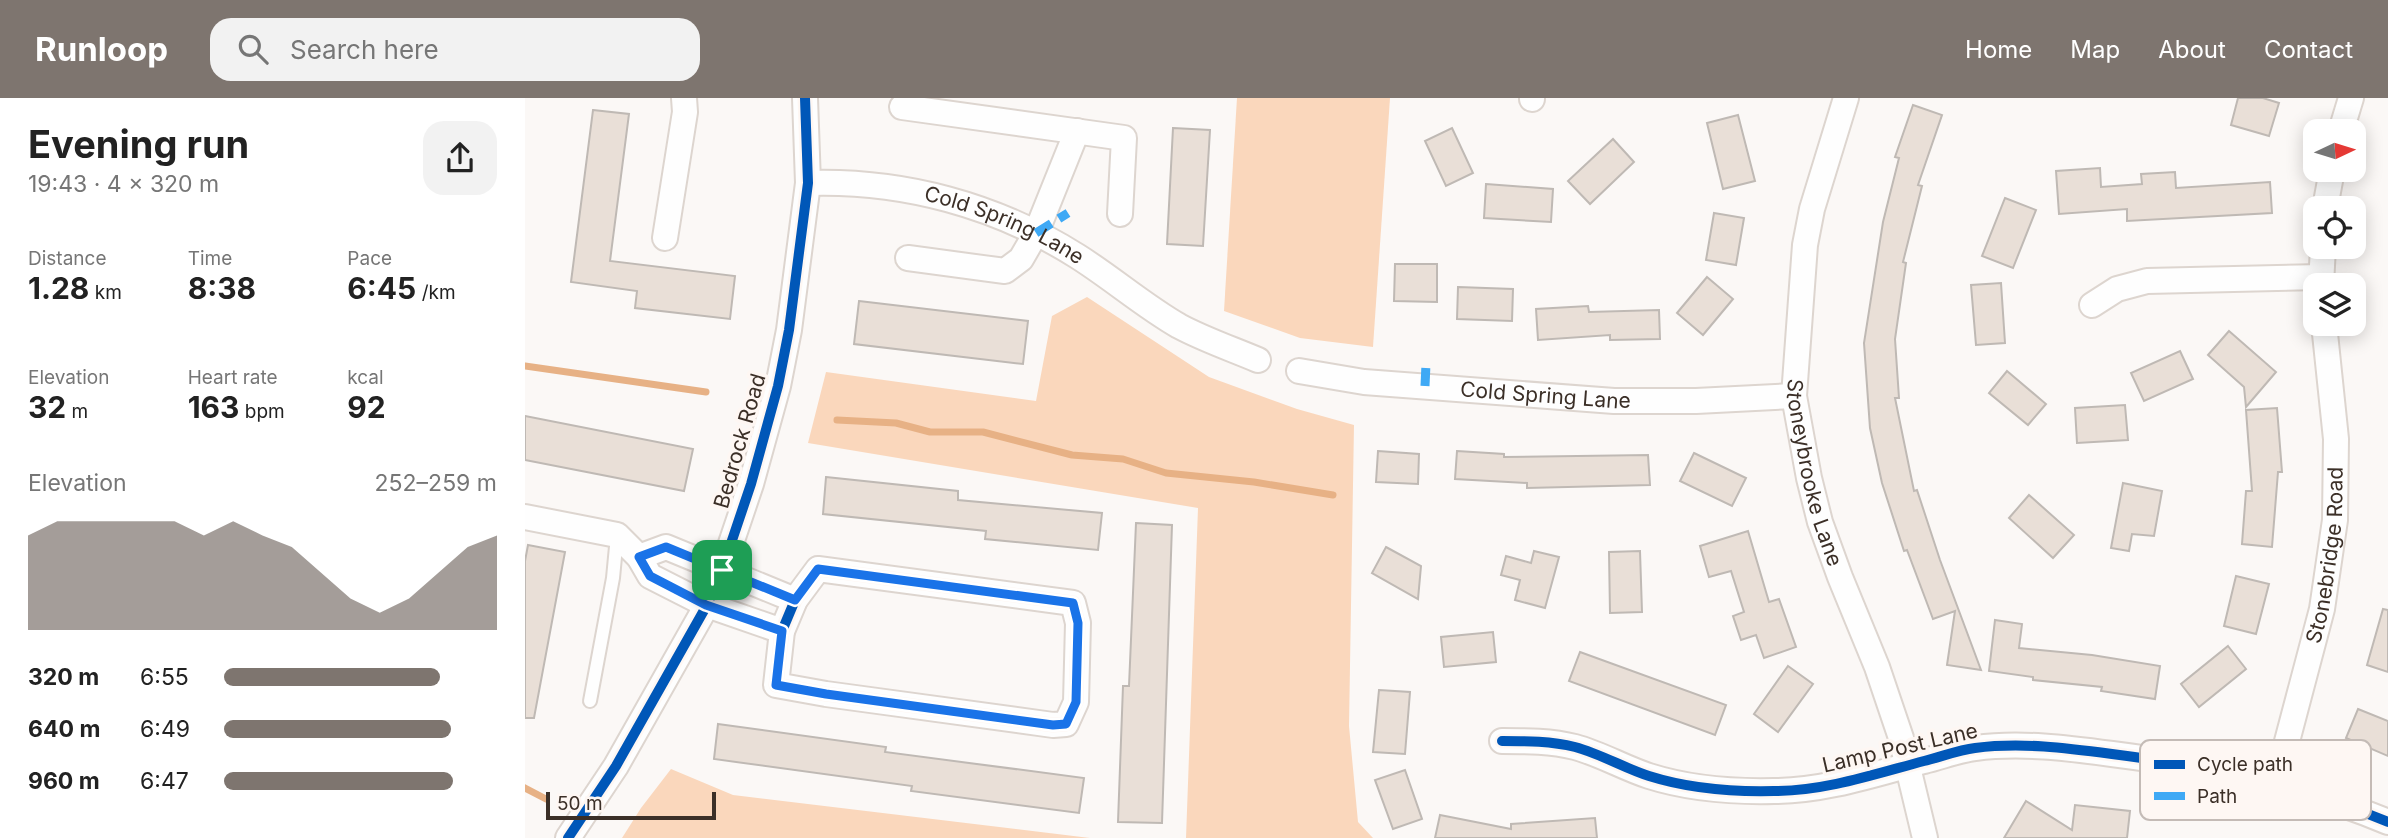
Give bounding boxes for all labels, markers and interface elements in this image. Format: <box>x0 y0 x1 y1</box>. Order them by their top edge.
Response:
search box <box>210 18 700 81</box>
text: Runloop <box>35 29 168 69</box>
icon: search <box>234 30 272 68</box>
text: Search here <box>290 34 439 65</box>
text: Home <box>1965 35 2032 64</box>
text: Map <box>2070 35 2120 64</box>
text: About <box>2158 35 2226 64</box>
text: Contact <box>2264 35 2353 64</box>
north arrow <box>2303 119 2366 182</box>
map controls <box>2303 119 2366 336</box>
text: Evening run <box>28 121 249 167</box>
button: share <box>423 121 497 195</box>
text: 19:43 · 4 × 320 m <box>28 170 219 198</box>
street label: Cold Spring Lane <box>922 181 1089 269</box>
button: locate <box>2303 196 2366 259</box>
text: Distance <box>28 247 106 270</box>
text: Time <box>188 247 232 270</box>
text: Pace <box>347 247 392 270</box>
text: 1.28 <box>28 270 89 306</box>
text: 8:38 <box>188 270 256 306</box>
text: 6:45 <box>347 270 416 306</box>
button: layers <box>2303 273 2366 336</box>
text: km <box>89 281 122 304</box>
text: /km <box>416 281 456 304</box>
text: Elevation <box>28 366 109 389</box>
text: Heart rate <box>188 366 278 389</box>
text: kcal <box>347 366 384 389</box>
street label: Bedrock Road <box>708 371 771 511</box>
street label: Cold Spring Lane <box>1459 376 1631 413</box>
street label: Stoneybrooke Lane <box>1782 378 1848 569</box>
text: 32 <box>28 389 66 425</box>
text: 163 <box>188 389 239 425</box>
text: 92 <box>347 389 386 425</box>
text: m <box>66 400 88 423</box>
text: bpm <box>239 400 285 423</box>
street label: Stonebridge Road <box>2300 467 2348 646</box>
text: Elevation <box>28 469 127 497</box>
text: 252–259 m <box>375 469 497 497</box>
pin <box>692 540 752 600</box>
icon: arrive <box>703 551 741 589</box>
text: 320 m <box>28 663 99 691</box>
text: 6:55 <box>140 663 189 691</box>
text: 640 m <box>28 715 100 743</box>
text: 6:49 <box>140 715 190 743</box>
street label: Lamp Post Lane <box>1820 717 1980 778</box>
legend <box>2140 740 2371 820</box>
text: Cycle path <box>2197 753 2293 776</box>
text: 960 m <box>28 767 100 795</box>
text: 6:47 <box>140 767 189 795</box>
text: Path <box>2197 785 2237 808</box>
scale bar <box>546 789 716 821</box>
text: 50 m <box>557 792 603 815</box>

